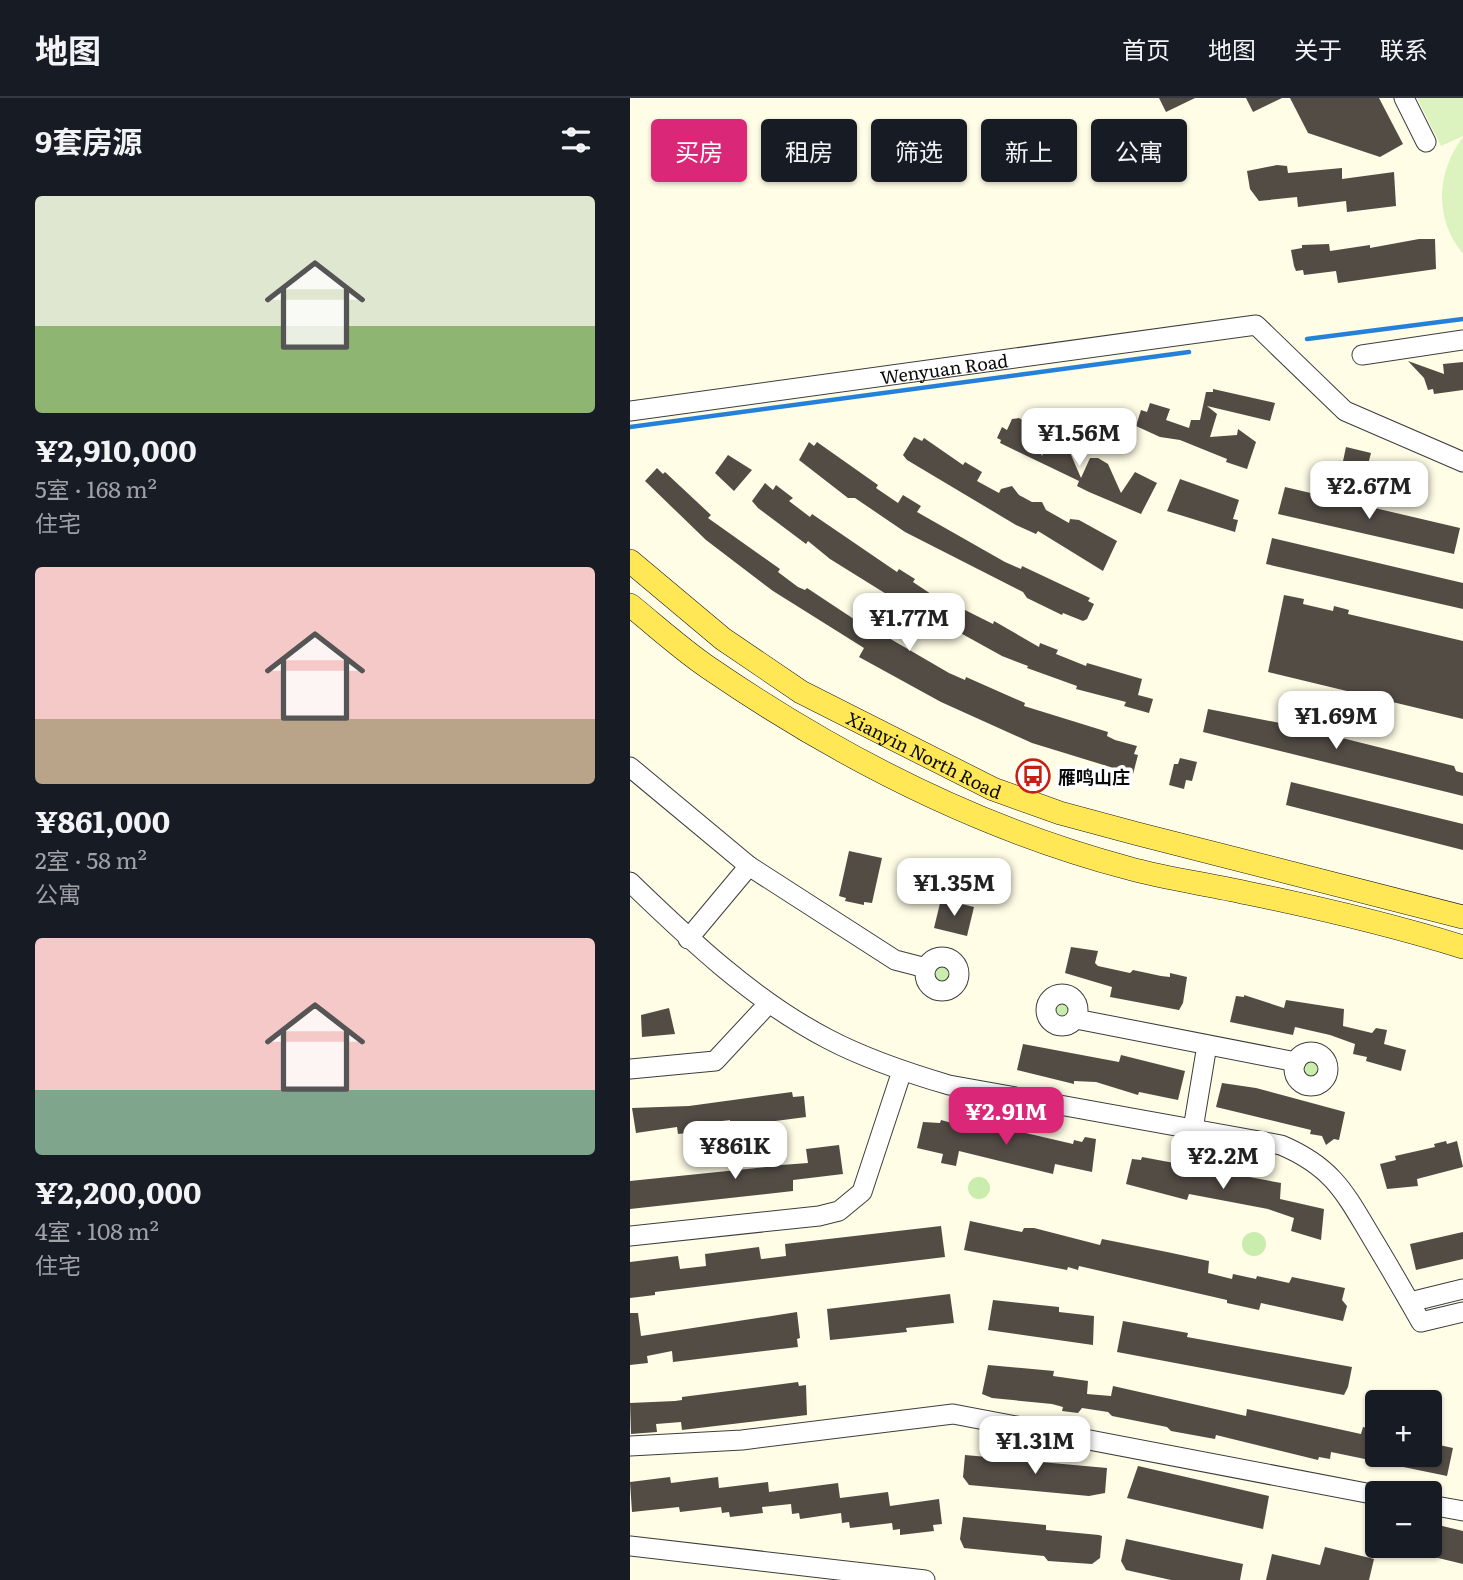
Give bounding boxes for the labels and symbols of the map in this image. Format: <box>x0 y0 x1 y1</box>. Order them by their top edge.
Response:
street label: Wenyuan Road <box>878 346 1010 390</box>
pin: ¥1.56M <box>1022 408 1136 468</box>
pin: ¥2.67M <box>1312 462 1426 521</box>
pin: ¥1.77M <box>852 594 966 653</box>
pin: ¥1.69M <box>1279 692 1393 751</box>
street label: Xianyin North Road <box>842 704 1006 805</box>
bus stop icon: 雁鸣山庄 <box>1014 757 1052 795</box>
place label: 雁鸣山庄 <box>1058 763 1130 790</box>
pin: ¥1.35M <box>897 858 1011 918</box>
pin: ¥2.91M <box>949 1088 1063 1147</box>
pin: ¥861K <box>686 1122 784 1181</box>
pin: ¥2.2M <box>1174 1132 1272 1191</box>
pin: ¥1.31M <box>978 1416 1092 1476</box>

